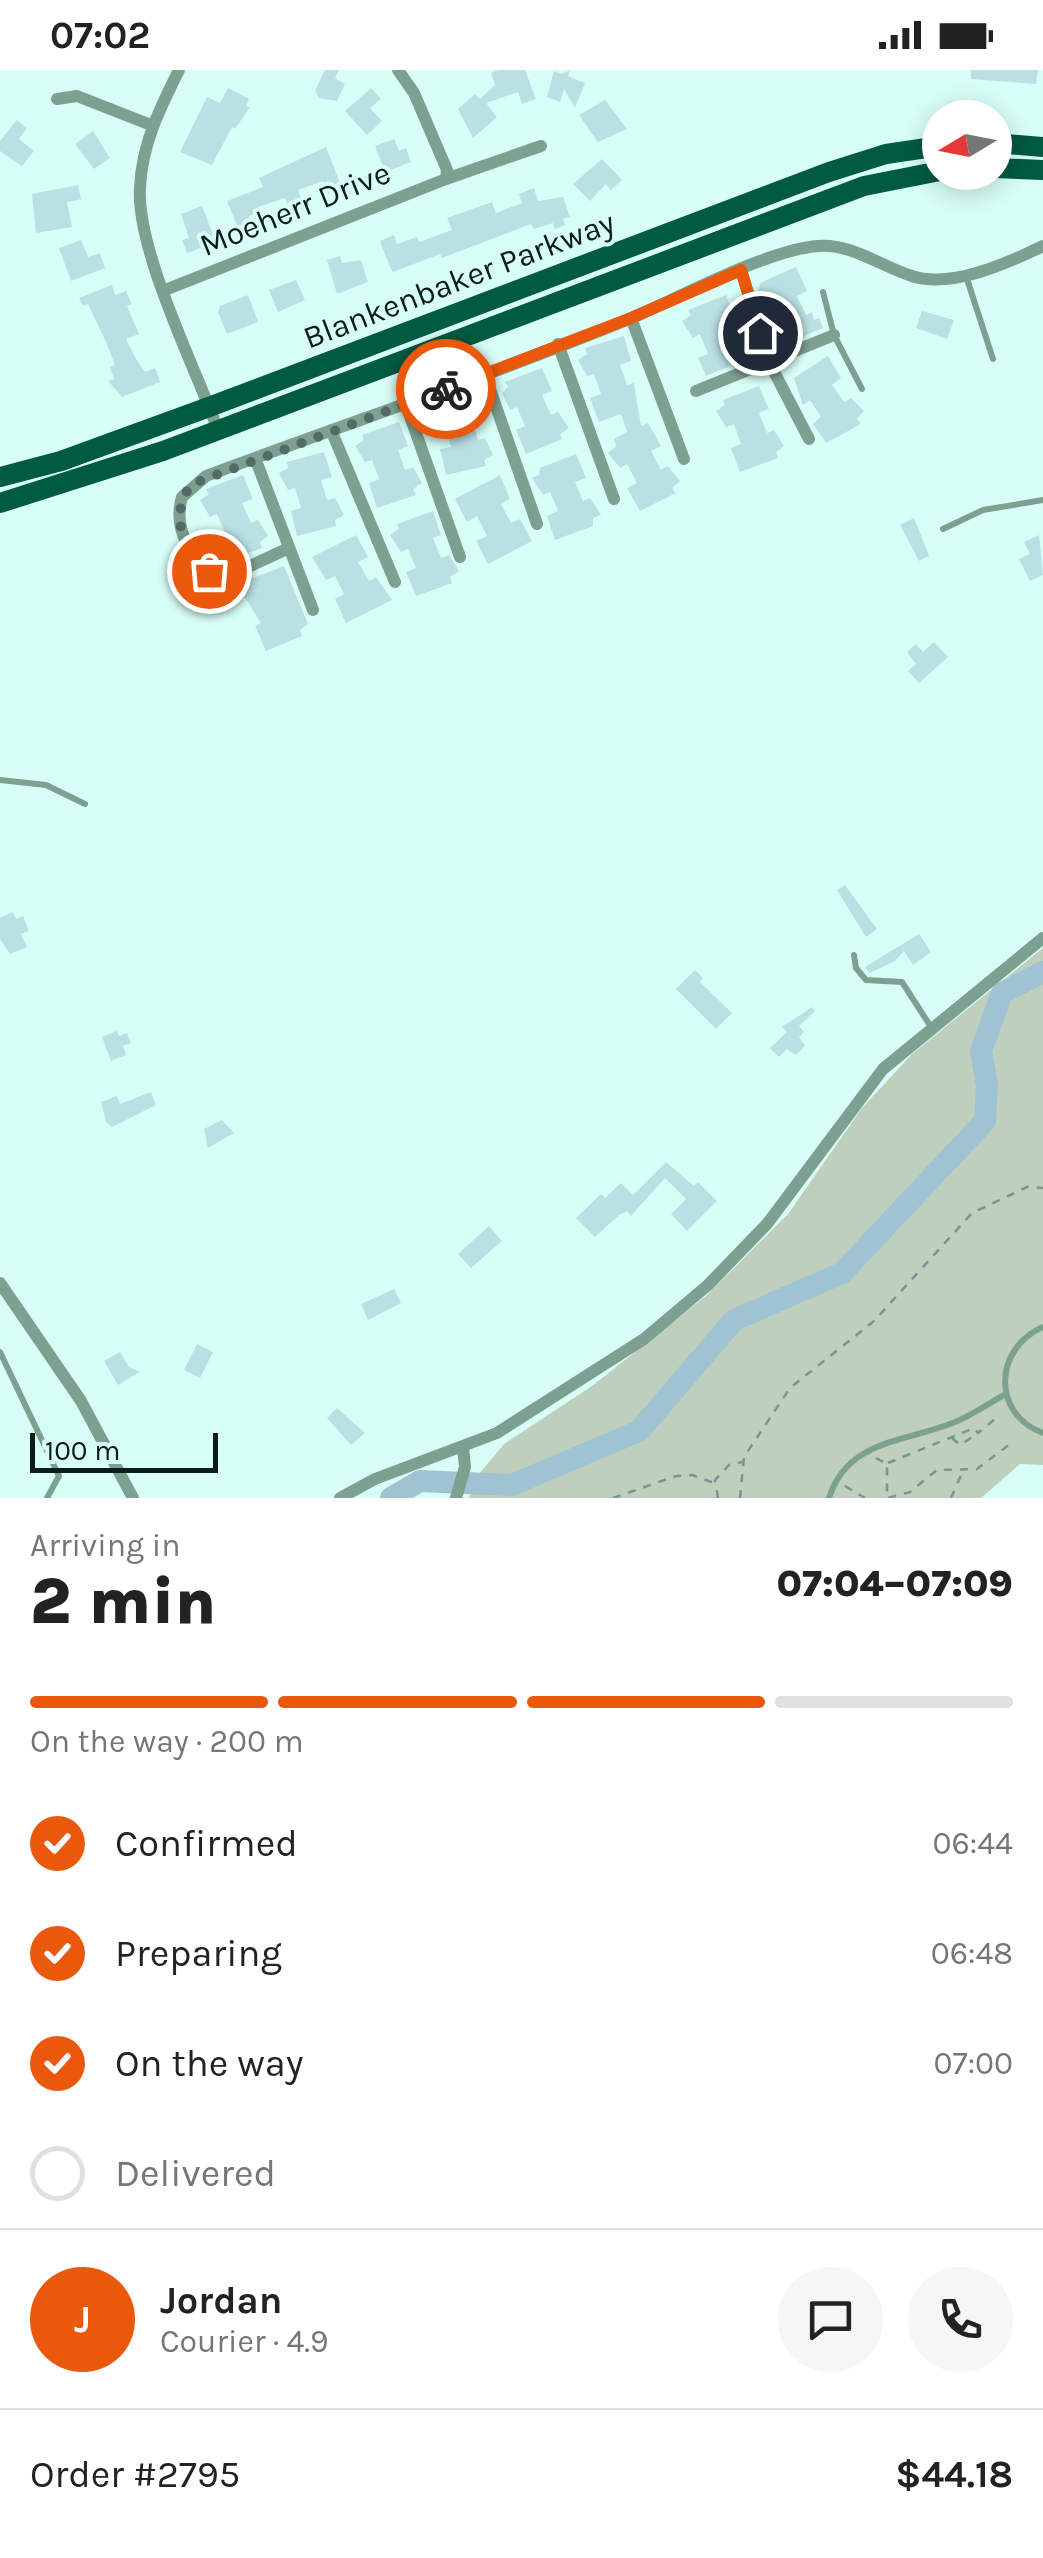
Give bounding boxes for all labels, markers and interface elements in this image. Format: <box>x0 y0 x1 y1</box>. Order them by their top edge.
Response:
text: 07:02 <box>50 13 150 58</box>
north arrow <box>922 100 1012 190</box>
map controls <box>922 100 1012 190</box>
street label: Moeherr Drive <box>194 154 396 264</box>
street label: Blankenbaker Parkway <box>298 203 620 356</box>
pin <box>718 291 803 376</box>
icon: home <box>733 306 788 361</box>
courier <box>396 339 496 439</box>
icon: bike <box>419 362 474 417</box>
pin <box>167 529 252 614</box>
icon: bag <box>182 544 237 599</box>
scale bar <box>30 1428 218 1472</box>
text: 100 m <box>45 1434 120 1467</box>
text: Arriving in <box>30 1527 181 1564</box>
text: 07:04–07:09 <box>776 1561 1013 1606</box>
text: 2 min <box>30 1563 216 1639</box>
text: On the way · 200 m <box>30 1723 304 1760</box>
icon: check <box>30 1816 85 1871</box>
text: Confirmed <box>115 1821 298 1866</box>
text: 06:44 <box>933 1825 1013 1862</box>
icon: check <box>30 1926 85 1981</box>
text: Preparing <box>115 1931 282 1976</box>
text: 06:48 <box>931 1935 1013 1972</box>
icon: check <box>30 2036 85 2091</box>
text: On the way <box>115 2041 303 2086</box>
text: 07:00 <box>934 2045 1013 2082</box>
text: Delivered <box>115 2151 276 2196</box>
button: chat <box>778 2267 883 2372</box>
button: phone <box>908 2267 1013 2372</box>
text: Jordan <box>160 2278 283 2323</box>
text: J <box>74 2297 91 2342</box>
text: Courier · 4.9 <box>160 2323 329 2360</box>
text: Order #2795 <box>30 2452 240 2497</box>
text: $44.18 <box>895 2452 1013 2497</box>

